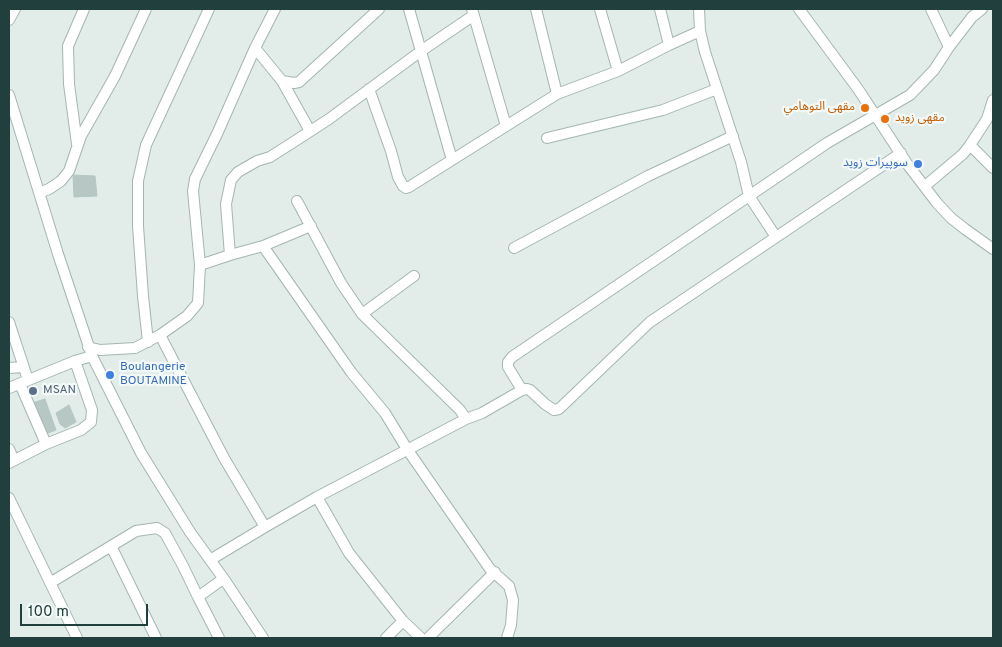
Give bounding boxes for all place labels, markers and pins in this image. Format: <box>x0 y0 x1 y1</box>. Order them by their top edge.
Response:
place label: مقهى التوهامي <box>783 101 855 115</box>
marker: مقهى التوهامي <box>859 102 871 114</box>
place label: مقهى زويد <box>895 112 945 126</box>
marker: مقهى زويد <box>879 113 891 125</box>
place label: سوپيرات زويد <box>843 157 908 171</box>
marker: سوپيرات زويد <box>912 158 924 170</box>
place label: Boulangerie BOUTAMINE <box>120 361 187 389</box>
marker: Boulangerie BOUTAMINE <box>104 369 116 381</box>
place label: MSAN <box>43 384 76 398</box>
marker: MSAN <box>27 385 39 397</box>

